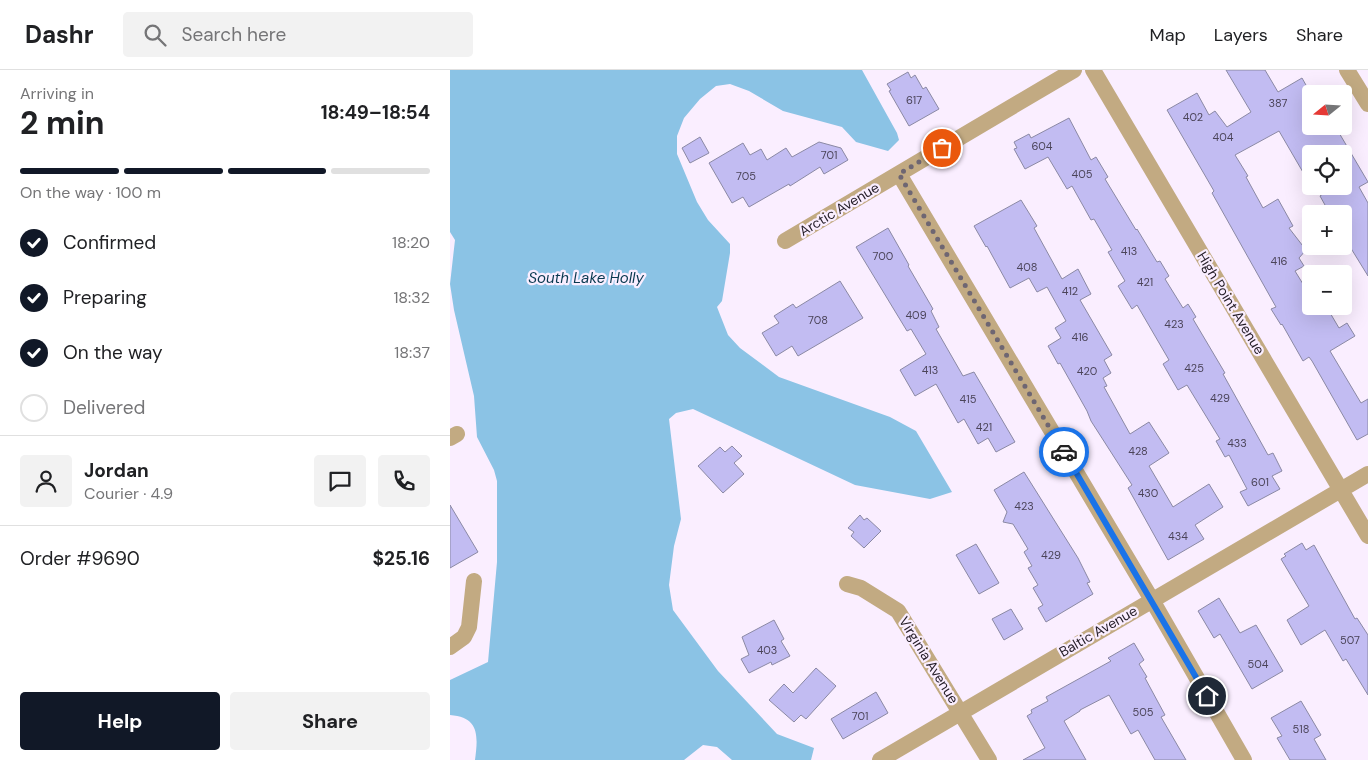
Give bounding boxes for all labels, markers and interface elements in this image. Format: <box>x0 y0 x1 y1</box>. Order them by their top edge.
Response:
search box <box>123 12 473 57</box>
text: Dashr <box>25 19 93 50</box>
icon: search <box>141 21 169 49</box>
text: Search here <box>181 22 286 47</box>
text: Map <box>1150 23 1186 47</box>
text: Layers <box>1214 23 1268 47</box>
text: Share <box>1296 23 1343 47</box>
text: Arriving in <box>20 83 94 104</box>
north arrow <box>1302 85 1352 135</box>
map controls <box>1302 85 1352 315</box>
house number: 617 <box>906 93 922 107</box>
house number: 387 <box>1269 96 1288 110</box>
text: 18:49–18:54 <box>321 100 430 125</box>
text: 2 min <box>20 102 105 144</box>
house number: 402 <box>1183 110 1203 124</box>
pin <box>921 127 963 169</box>
house number: 404 <box>1213 130 1234 144</box>
icon: bag <box>928 134 956 162</box>
house number: 604 <box>1031 139 1053 153</box>
button: locate <box>1302 145 1352 195</box>
house number: 701 <box>821 148 837 162</box>
house number: 405 <box>1072 167 1093 181</box>
house number: 705 <box>736 169 756 183</box>
street label: Arctic Avenue <box>796 178 882 240</box>
text: On the way · 100 m <box>20 182 161 203</box>
button: + <box>1302 205 1352 255</box>
icon: check <box>20 229 48 257</box>
text: Confirmed <box>63 230 156 255</box>
text: 18:20 <box>392 232 430 253</box>
house number: 413 <box>1121 244 1137 258</box>
street label: High Point Avenue <box>1193 248 1269 358</box>
house number: 700 <box>873 249 893 263</box>
house number: 416 <box>1270 254 1288 268</box>
house number: 408 <box>1017 260 1037 274</box>
button: − <box>1302 265 1352 315</box>
water label: South Lake Holly <box>528 268 644 288</box>
house number: 421 <box>1137 275 1153 289</box>
icon: check <box>20 284 48 312</box>
house number: 412 <box>1062 284 1078 298</box>
text: Preparing <box>63 285 147 310</box>
text: 18:32 <box>393 287 430 308</box>
house number: 409 <box>905 308 927 322</box>
house number: 708 <box>808 313 828 327</box>
house number: 423 <box>1164 317 1184 331</box>
house number: 416 <box>1071 330 1089 344</box>
icon: check <box>20 339 48 367</box>
text: On the way <box>63 340 163 365</box>
text: 18:37 <box>394 342 430 363</box>
house number: 425 <box>1184 361 1204 375</box>
house number: 413 <box>922 363 938 377</box>
house number: 420 <box>1077 364 1097 378</box>
house number: 429 <box>1210 391 1230 405</box>
house number: 415 <box>960 392 977 406</box>
text: Delivered <box>63 395 145 420</box>
house number: 421 <box>976 420 992 434</box>
courier <box>1039 427 1089 477</box>
house number: 433 <box>1227 436 1247 450</box>
icon: car <box>1050 438 1078 466</box>
house number: 428 <box>1128 444 1148 458</box>
button: person <box>20 455 72 507</box>
button: chat <box>314 455 366 507</box>
button: phone <box>378 455 430 507</box>
text: Jordan <box>84 458 149 483</box>
house number: 601 <box>1251 475 1269 489</box>
text: Courier · 4.9 <box>84 483 173 504</box>
house number: 430 <box>1138 486 1158 500</box>
house number: 423 <box>1014 499 1034 513</box>
house number: 434 <box>1168 529 1188 543</box>
text: Order #9690 <box>20 546 140 571</box>
text: $25.16 <box>373 546 430 571</box>
house number: 429 <box>1041 548 1061 562</box>
street label: Baltic Avenue <box>1056 601 1140 661</box>
street label: Virginia Avenue <box>895 613 963 707</box>
house number: 507 <box>1340 633 1360 647</box>
house number: 403 <box>757 643 777 657</box>
house number: 504 <box>1248 657 1269 671</box>
pin <box>1186 675 1228 717</box>
icon: home <box>1193 682 1221 710</box>
button: Help <box>20 692 220 750</box>
button: Share <box>230 692 430 750</box>
house number: 505 <box>1133 705 1154 719</box>
house number: 701 <box>852 709 868 723</box>
house number: 518 <box>1293 722 1309 736</box>

